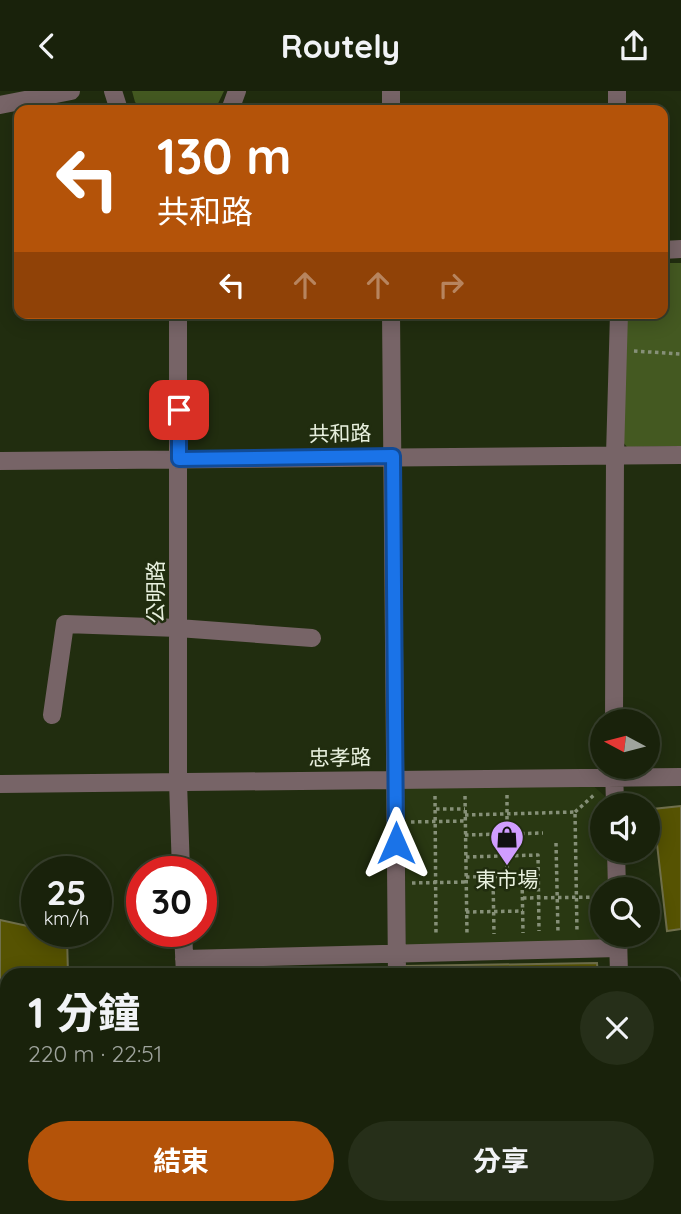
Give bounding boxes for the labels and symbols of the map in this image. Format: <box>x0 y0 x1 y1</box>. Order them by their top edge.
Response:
pin <box>149 380 209 440</box>
street label: 共和路 <box>308 419 372 447</box>
street label: 公明路 <box>142 561 168 624</box>
north arrow <box>590 709 660 779</box>
street label: 忠孝路 <box>308 743 372 771</box>
position arrow <box>359 806 433 880</box>
shop icon: 東市場 <box>488 818 526 867</box>
speed limit sign: 30 <box>126 856 217 947</box>
place label: 東市場 <box>476 866 539 892</box>

